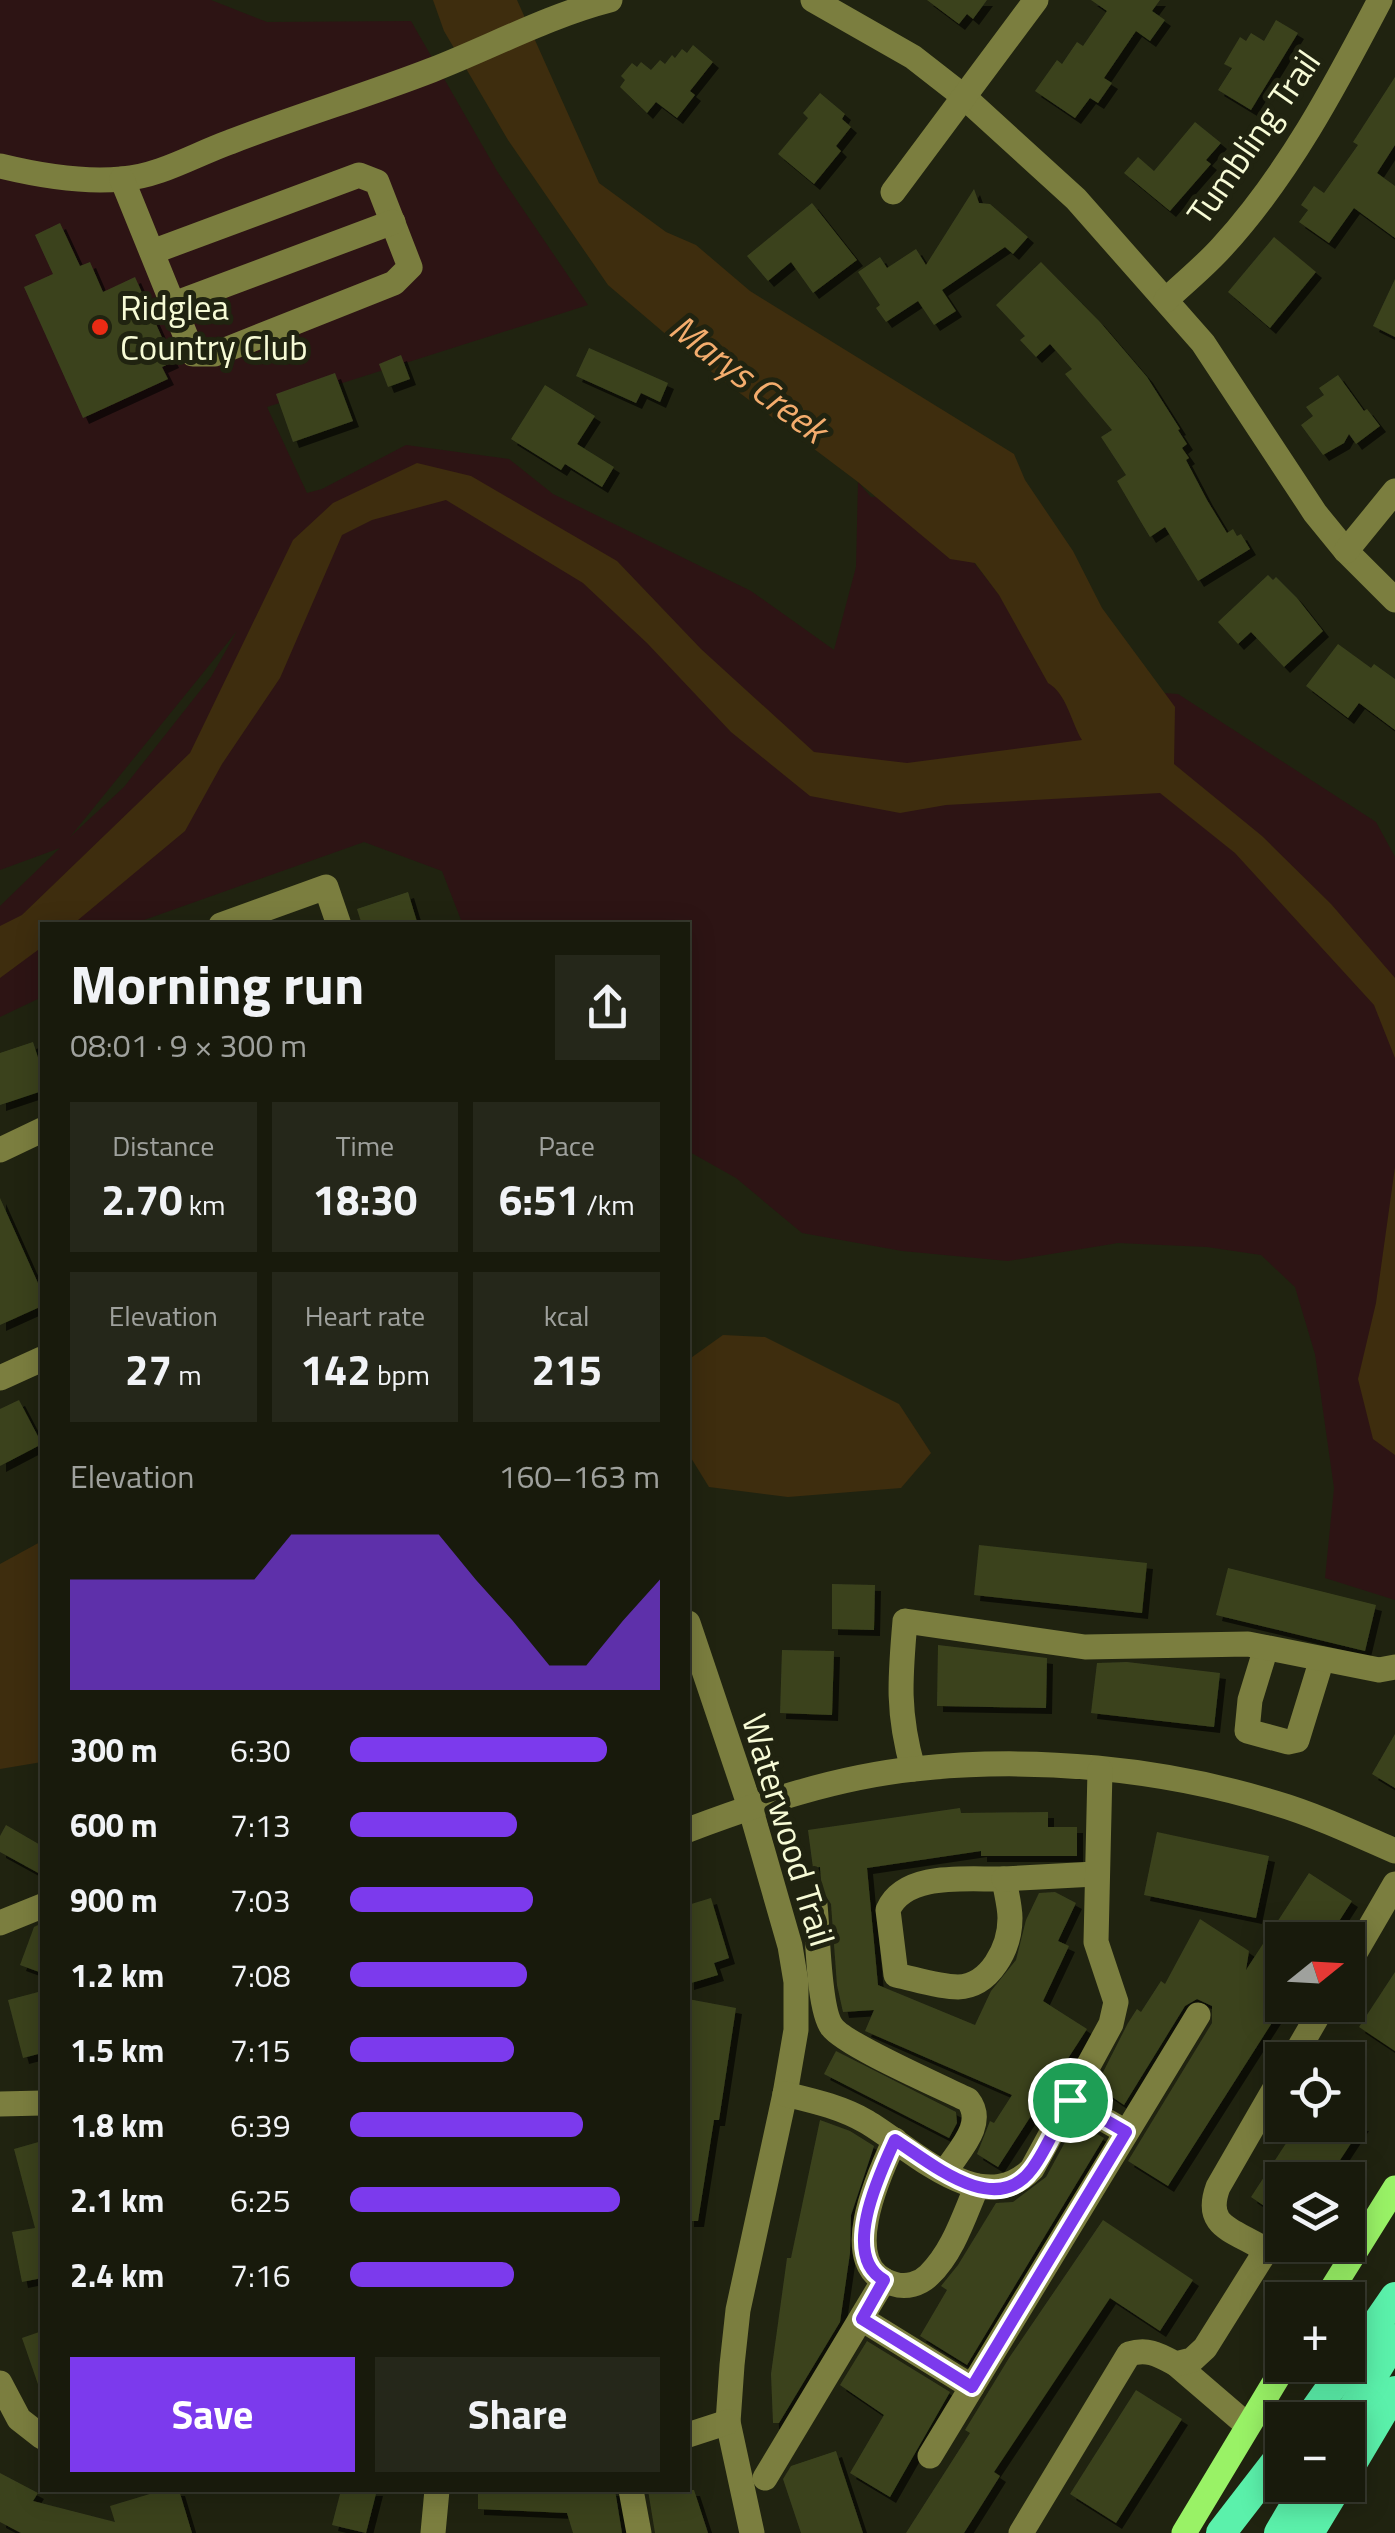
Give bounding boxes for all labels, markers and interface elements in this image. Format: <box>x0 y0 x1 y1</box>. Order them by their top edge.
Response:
street label: Tumbling Trail <box>1173 39 1333 235</box>
place label: Ridglea Country Club <box>120 280 308 374</box>
water label: Marys Creek <box>658 299 843 459</box>
marker: Ridglea Country Club <box>89 316 111 338</box>
text: Morning run <box>70 942 364 1025</box>
button: share <box>555 955 660 1060</box>
text: 08:01 · 9 × 300 m <box>70 1021 307 1069</box>
text: Distance <box>112 1124 214 1167</box>
text: Time <box>336 1124 394 1167</box>
text: Pace <box>538 1124 595 1167</box>
text: 2.70 <box>101 1167 182 1231</box>
text: 18:30 <box>313 1167 417 1231</box>
text: 6:51 <box>499 1167 580 1231</box>
text: km <box>182 1183 225 1226</box>
text: /km <box>580 1183 635 1226</box>
text: Elevation <box>109 1294 218 1337</box>
text: Heart rate <box>305 1294 425 1337</box>
text: kcal <box>544 1294 590 1337</box>
text: 27 <box>125 1337 172 1401</box>
text: 142 <box>300 1337 371 1401</box>
text: 215 <box>531 1337 602 1401</box>
text: m <box>172 1353 202 1396</box>
text: bpm <box>371 1353 430 1396</box>
text: Elevation <box>70 1452 194 1500</box>
text: 160–163 m <box>498 1452 660 1500</box>
street label: Waterwood Trail <box>728 1707 850 1953</box>
text: 300 m <box>70 1726 158 1774</box>
text: 6:30 <box>230 1726 291 1774</box>
text: 600 m <box>70 1801 158 1849</box>
text: 7:13 <box>230 1801 291 1849</box>
text: 900 m <box>70 1876 158 1924</box>
text: 7:03 <box>230 1876 291 1924</box>
north arrow <box>1265 1922 1365 2022</box>
map controls <box>1265 1922 1365 2502</box>
text: 1.2 km <box>70 1951 164 1999</box>
text: 7:08 <box>230 1951 291 1999</box>
text: 1.5 km <box>70 2026 164 2074</box>
text: 7:15 <box>230 2026 291 2074</box>
button: locate <box>1265 2042 1365 2142</box>
pin <box>1028 2058 1113 2143</box>
icon: arrive <box>1043 2073 1098 2128</box>
text: 1.8 km <box>70 2101 164 2149</box>
text: 6:39 <box>230 2101 291 2149</box>
button: layers <box>1265 2162 1365 2262</box>
text: 2.1 km <box>70 2176 164 2224</box>
text: 6:25 <box>230 2176 291 2224</box>
text: 2.4 km <box>70 2251 164 2299</box>
text: 7:16 <box>230 2251 291 2299</box>
button: + <box>1265 2282 1365 2382</box>
button: Save <box>70 2357 355 2472</box>
button: Share <box>375 2357 660 2472</box>
button: − <box>1265 2402 1365 2502</box>

